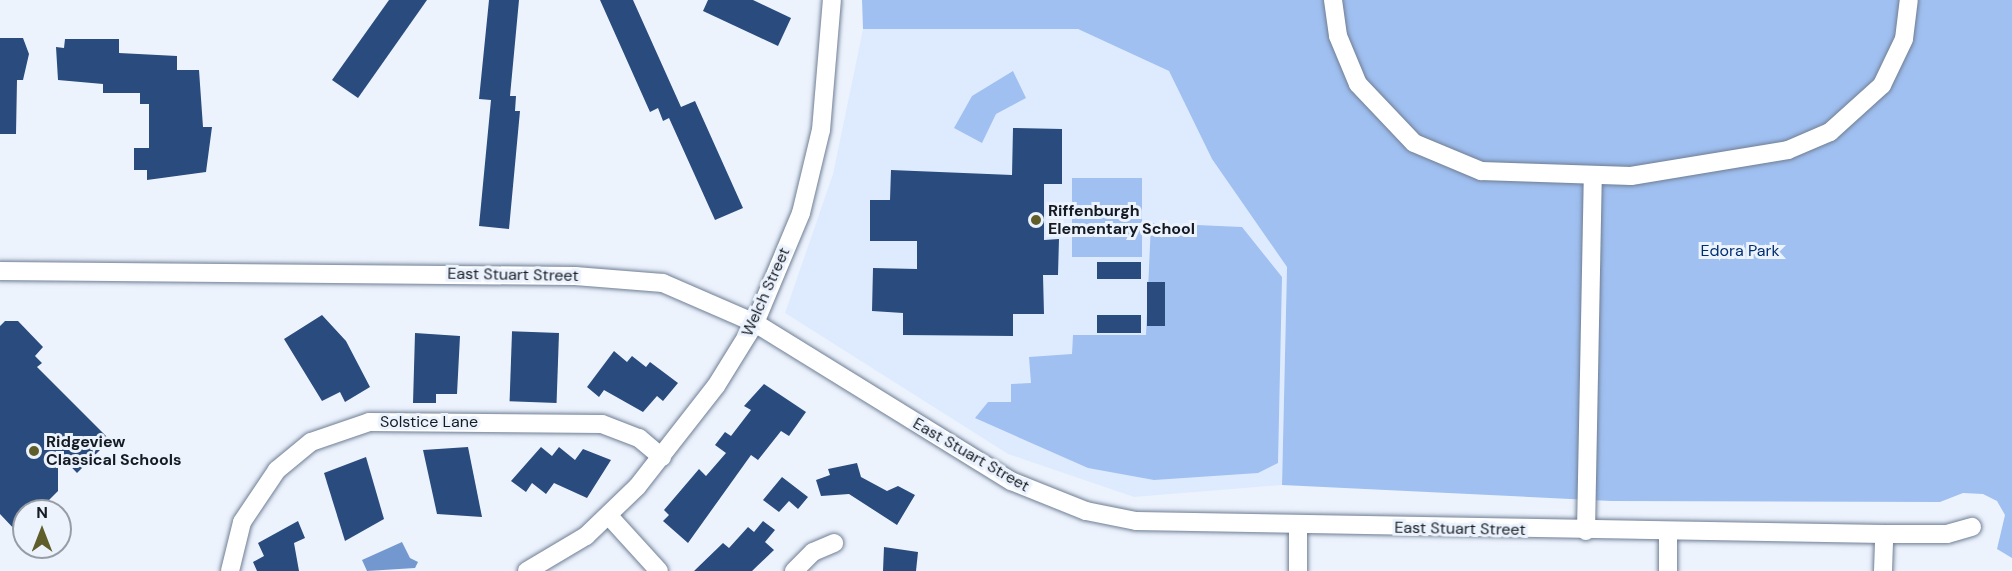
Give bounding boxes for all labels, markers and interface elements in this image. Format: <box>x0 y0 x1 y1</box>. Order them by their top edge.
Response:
place label: Riffenburgh Elementary School <box>1048 201 1195 239</box>
marker: Riffenburgh Elementary School <box>1029 213 1043 227</box>
park label: Edora Park <box>1700 241 1780 261</box>
street label: Welch Street <box>738 245 794 339</box>
street label: East Stuart Street <box>447 264 579 286</box>
street label: Solstice Lane <box>380 412 478 432</box>
street label: East Stuart Street <box>909 414 1033 496</box>
place label: Ridgeview Classical Schools <box>46 432 182 470</box>
marker: Ridgeview Classical Schools <box>27 444 41 458</box>
north arrow <box>12 499 72 559</box>
text: N <box>36 502 48 523</box>
street label: East Stuart Street <box>1394 518 1526 540</box>

